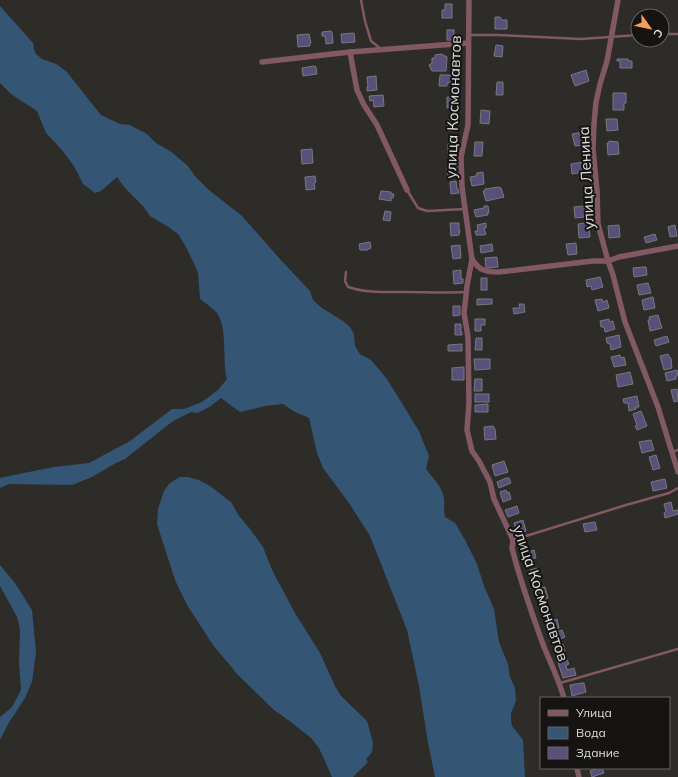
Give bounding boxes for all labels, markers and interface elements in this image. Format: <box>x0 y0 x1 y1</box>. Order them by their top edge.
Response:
north arrow <box>630 8 670 48</box>
text: С <box>650 26 666 41</box>
street label: улица Космонавтов <box>441 35 465 179</box>
street label: улица Ленина <box>574 126 598 230</box>
street label: улица Космонавтов <box>509 522 573 664</box>
legend <box>540 697 670 769</box>
text: Улица <box>575 705 612 720</box>
text: Вода <box>576 725 606 740</box>
text: Здание <box>576 745 620 760</box>

